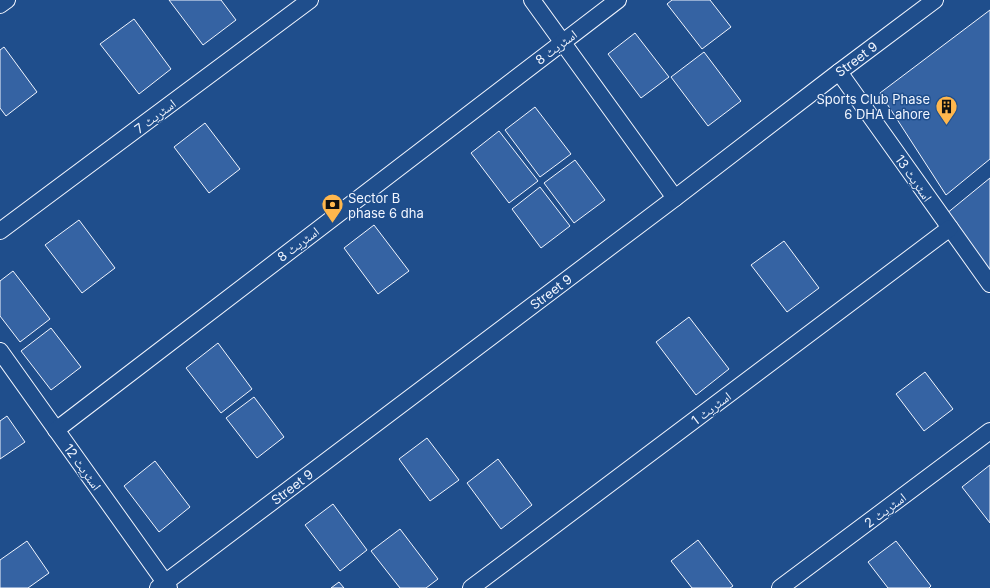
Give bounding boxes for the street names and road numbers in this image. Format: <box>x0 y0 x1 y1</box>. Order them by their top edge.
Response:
street label: اسٹریٹ 8 <box>532 26 581 69</box>
street label: Street 9 <box>832 38 880 80</box>
street label: اسٹریٹ 7 <box>131 95 179 138</box>
street label: اسٹریٹ 13 <box>891 151 936 205</box>
street label: اسٹریٹ 8 <box>274 223 323 266</box>
street label: Street 9 <box>527 271 575 313</box>
street label: اسٹریٹ 1 <box>688 388 735 429</box>
street label: اسٹریٹ 12 <box>60 441 105 494</box>
street label: Street 9 <box>268 466 316 508</box>
street label: اسٹریٹ 2 <box>861 489 910 532</box>

